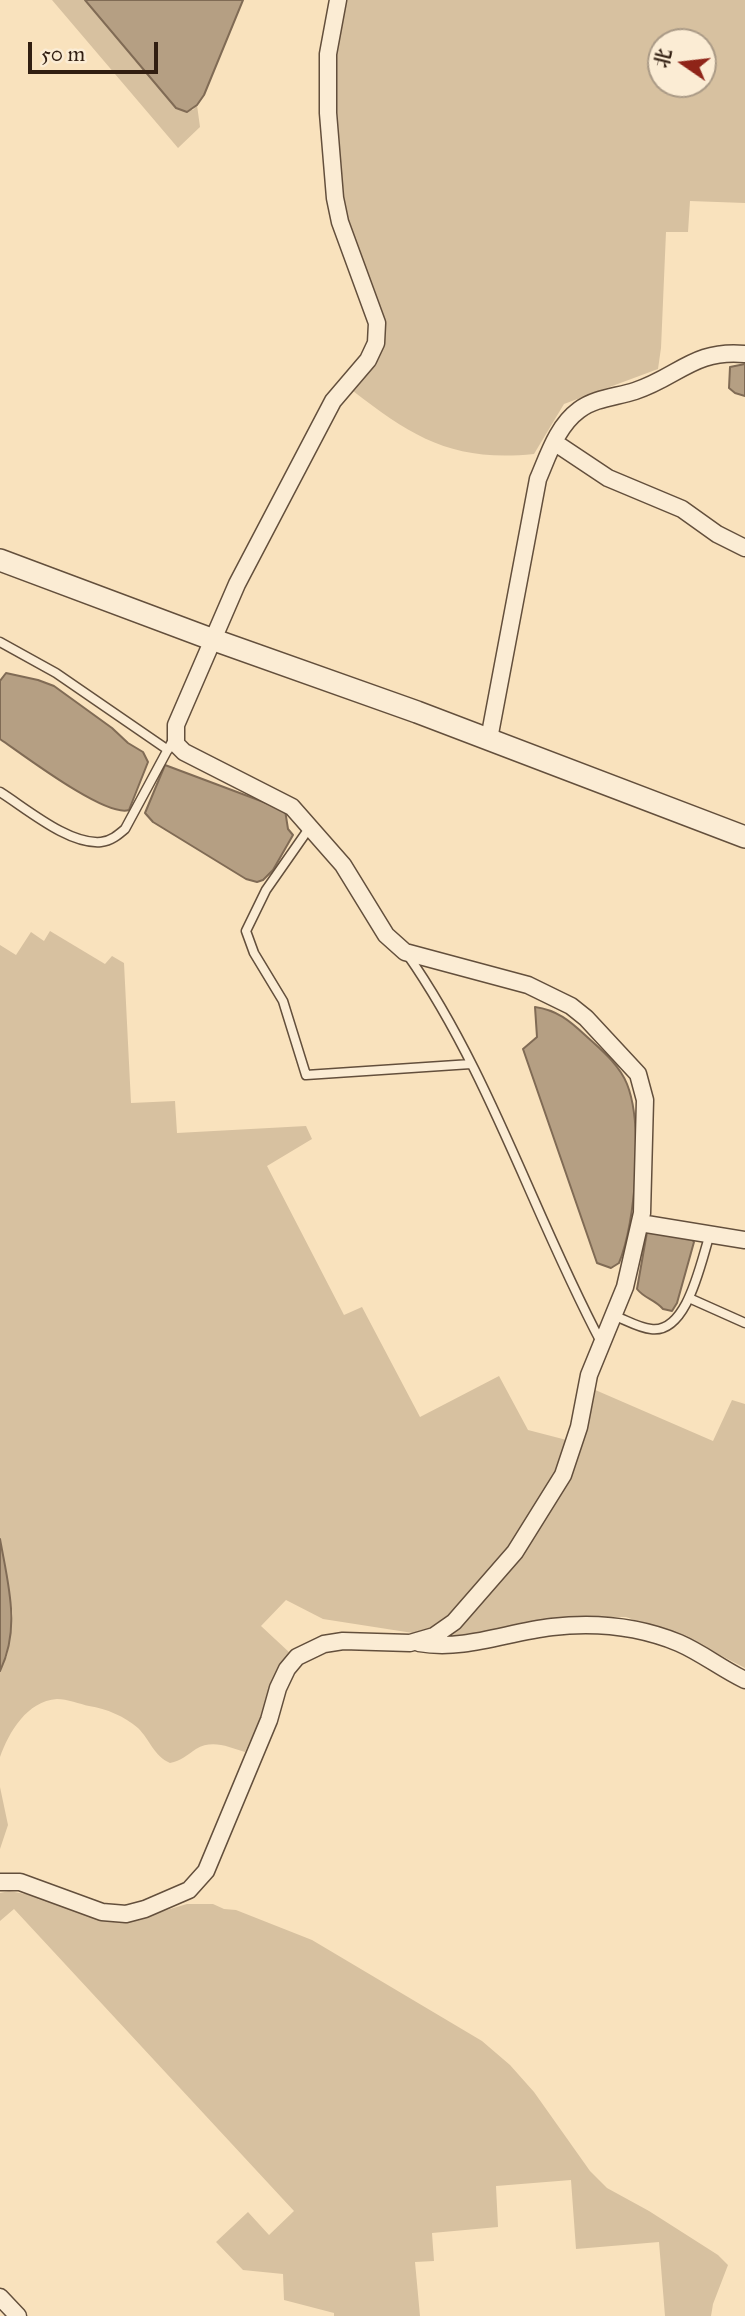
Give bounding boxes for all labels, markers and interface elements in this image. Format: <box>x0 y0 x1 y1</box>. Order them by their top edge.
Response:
scale bar <box>32 28 161 72</box>
north arrow <box>647 28 717 98</box>
text: 50 m <box>41 41 85 67</box>
text: 北 <box>650 46 677 70</box>

